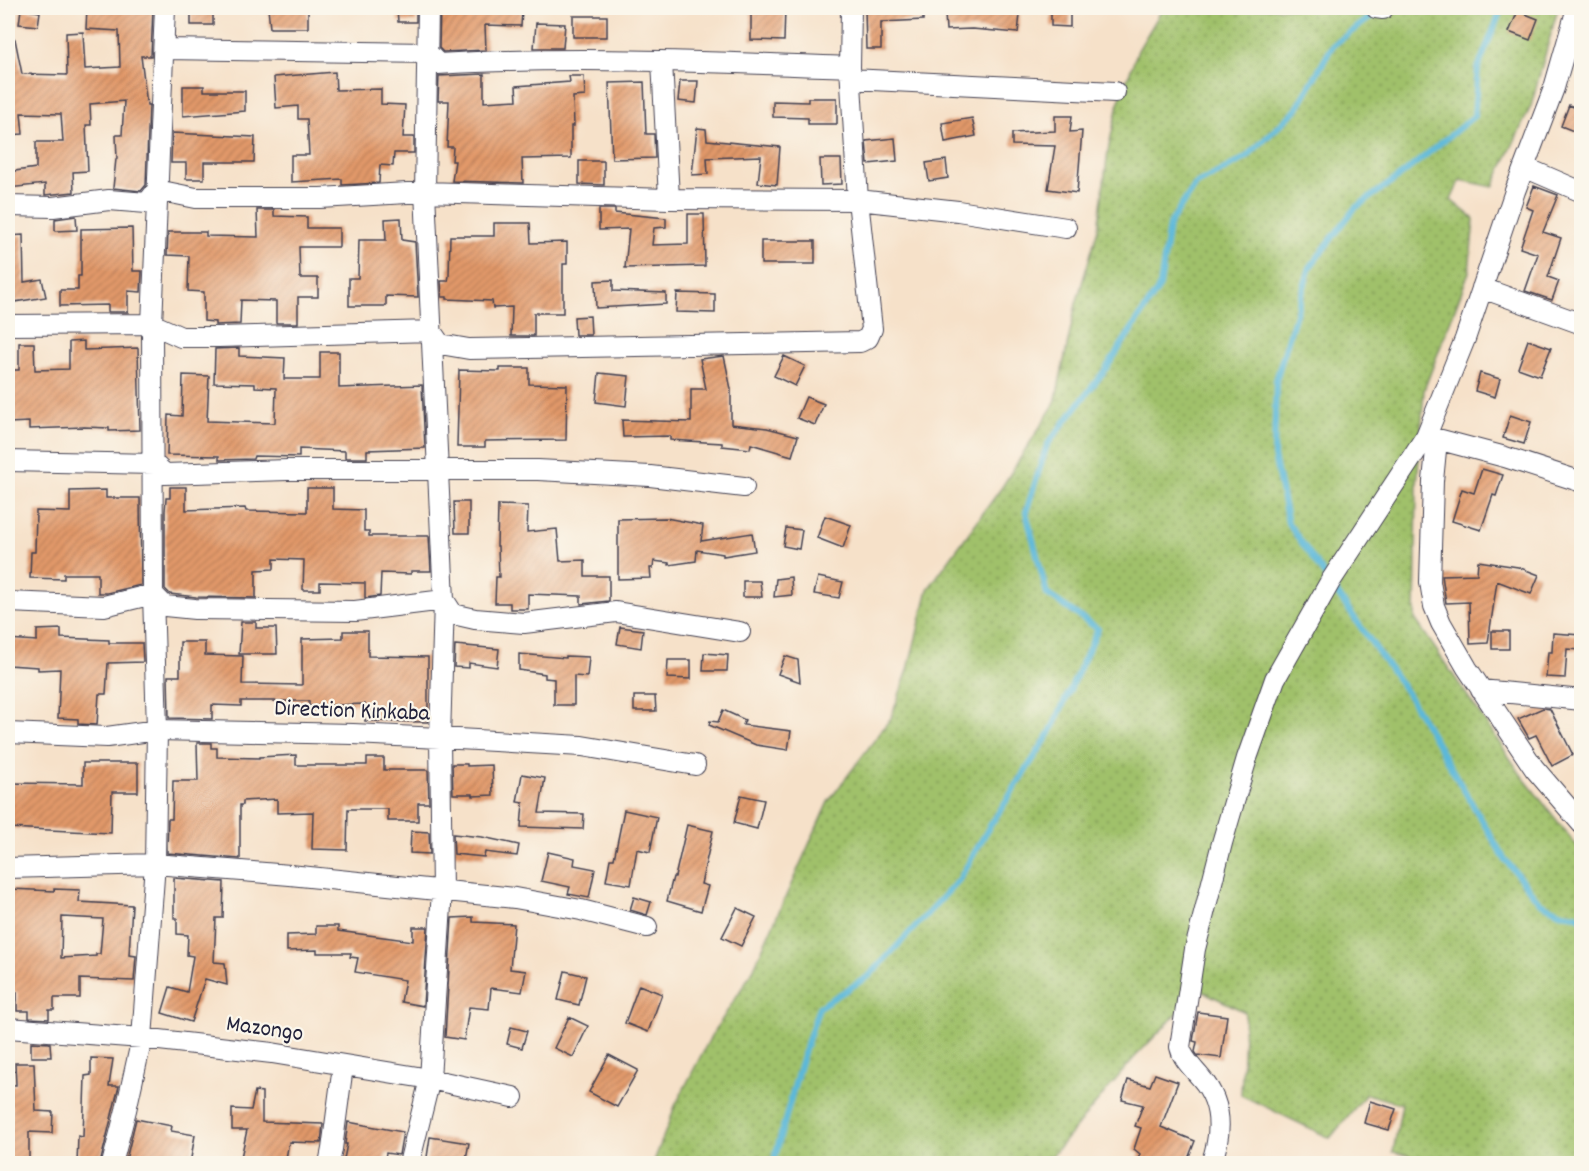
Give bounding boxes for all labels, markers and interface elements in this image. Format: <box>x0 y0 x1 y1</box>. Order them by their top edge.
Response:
street label: Direction Kinkaba <box>273 692 431 732</box>
street label: Mazongo <box>224 1008 305 1052</box>

